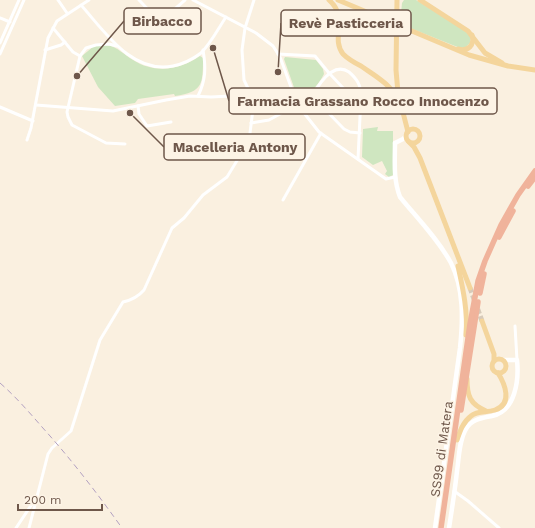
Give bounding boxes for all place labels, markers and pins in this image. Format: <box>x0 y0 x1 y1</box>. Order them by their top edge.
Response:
callout: Birbacco <box>124 8 201 34</box>
callout: Revè Pasticceria <box>281 10 411 36</box>
callout: Farmacia Grassano Rocco Innocenzo <box>229 88 497 114</box>
callout: Macelleria Antony <box>164 134 305 160</box>

